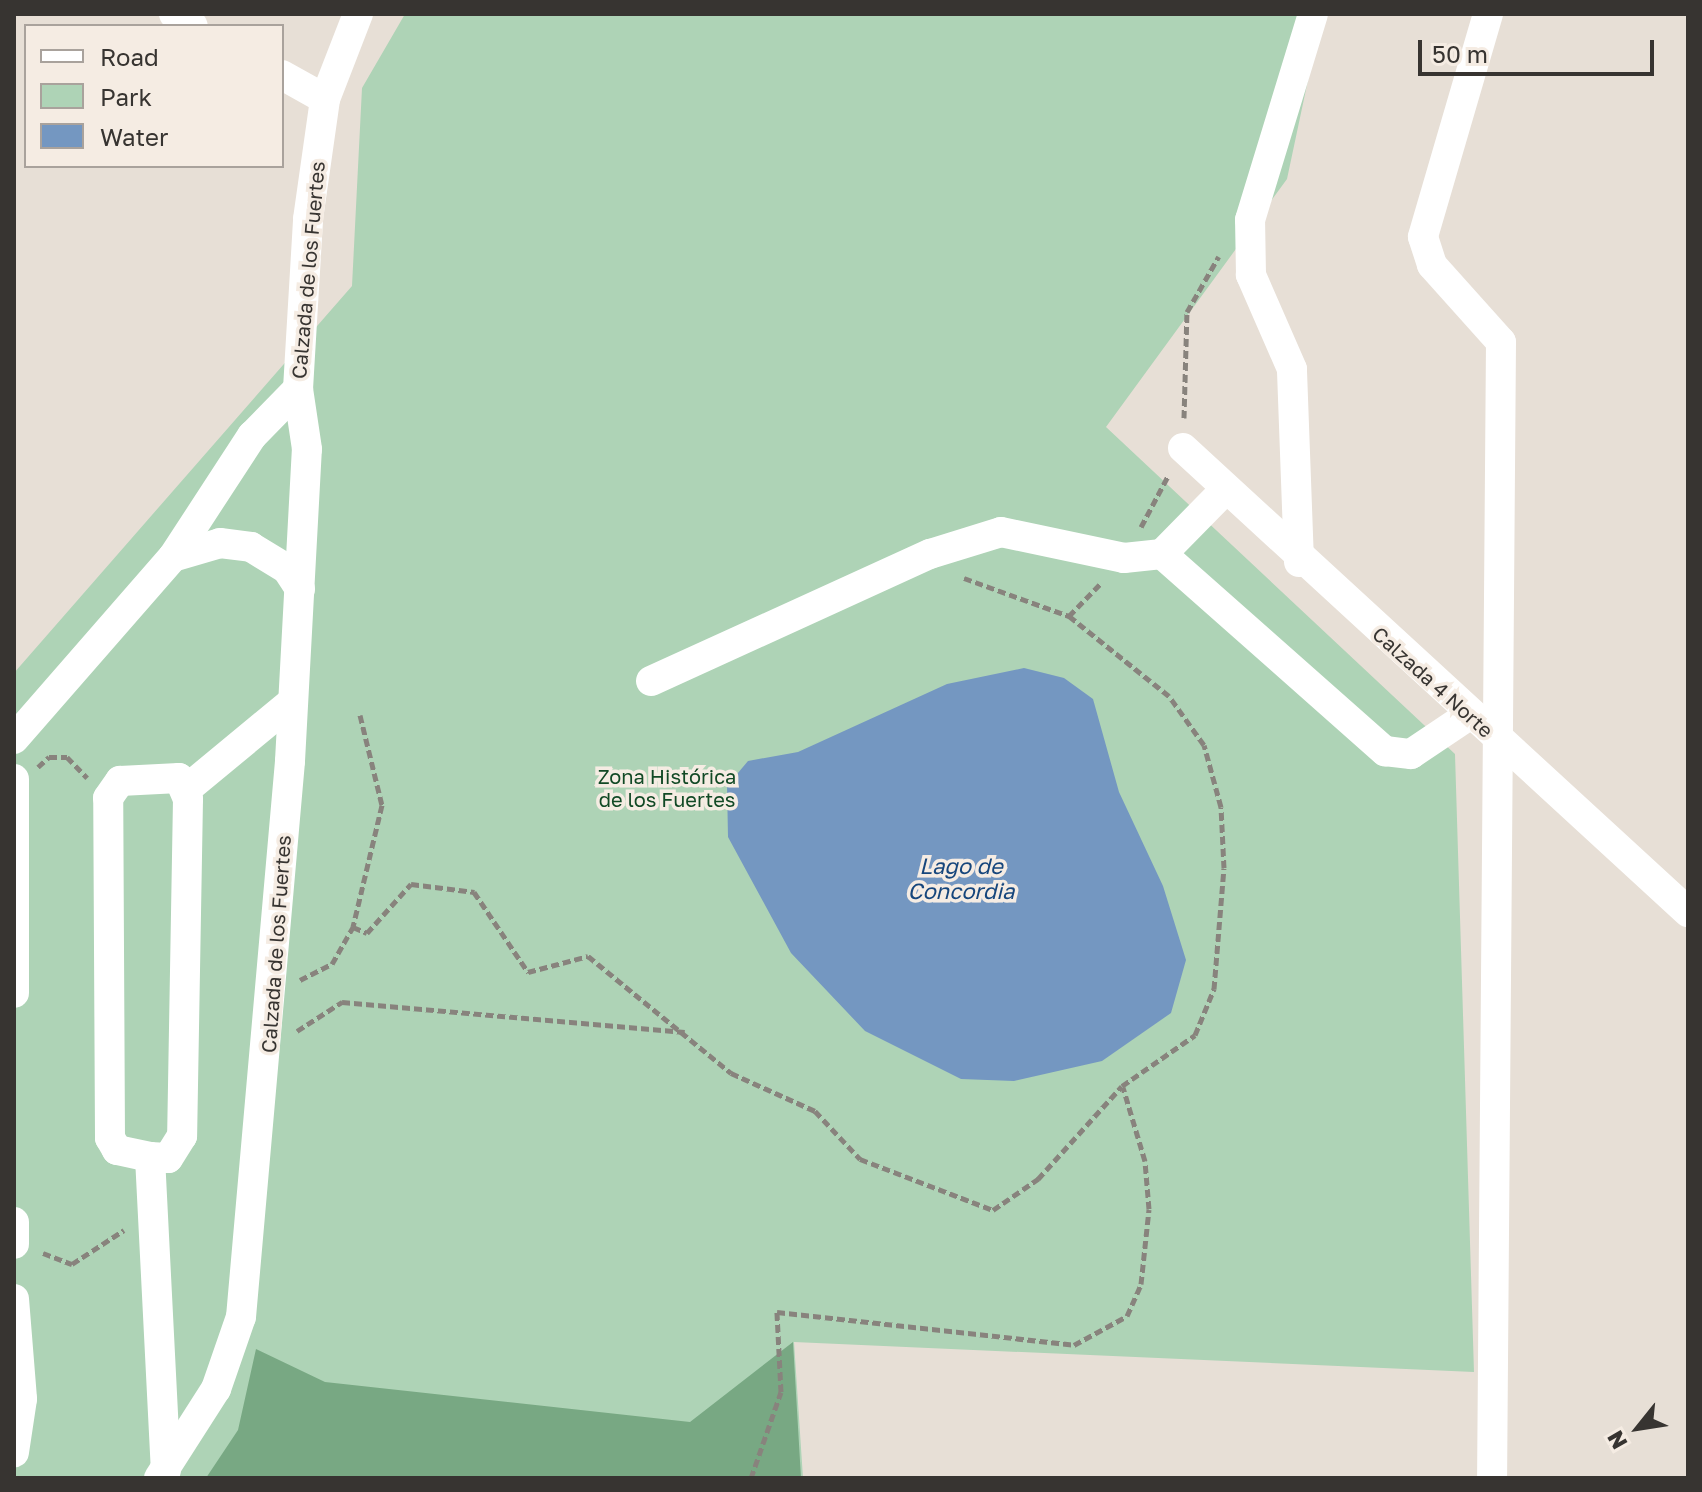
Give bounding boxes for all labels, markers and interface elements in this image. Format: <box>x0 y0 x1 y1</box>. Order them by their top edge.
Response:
legend <box>24 24 284 168</box>
scale bar <box>1422 24 1658 74</box>
text: 50 m <box>1432 39 1488 68</box>
text: Road <box>100 42 159 71</box>
text: Park <box>100 82 152 111</box>
text: Water <box>100 122 168 151</box>
street label: Calzada de los Fuertes <box>287 160 329 380</box>
street label: Calzada 4 Norte <box>1368 622 1498 742</box>
park label: Zona Histórica de los Fuertes <box>598 765 736 812</box>
street label: Calzada de los Fuertes <box>256 834 296 1054</box>
water label: Lago de Concordia <box>907 852 1015 904</box>
north arrow <box>1598 1388 1678 1468</box>
text: N <box>1601 1426 1633 1454</box>

